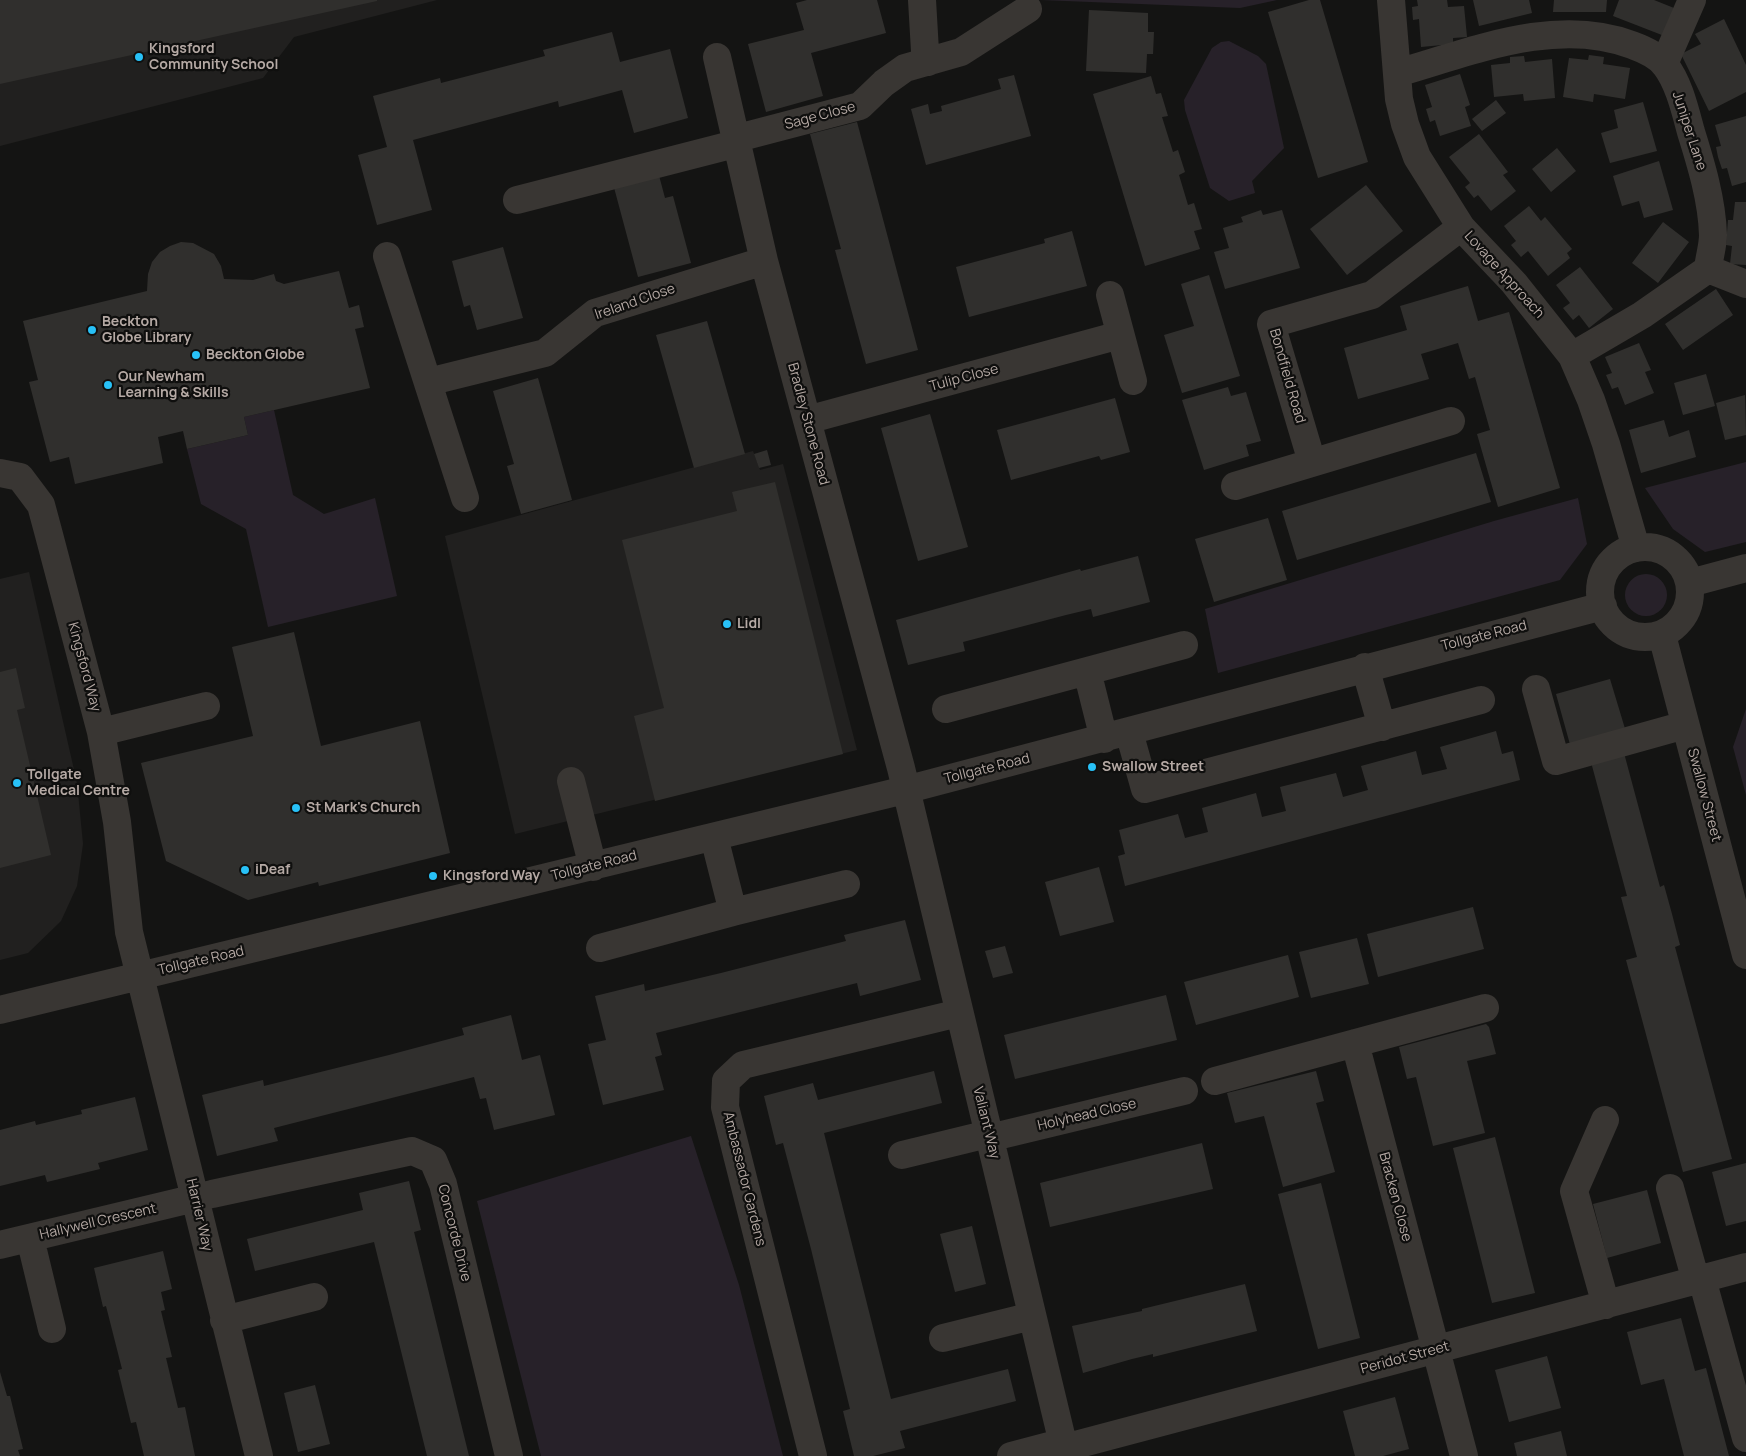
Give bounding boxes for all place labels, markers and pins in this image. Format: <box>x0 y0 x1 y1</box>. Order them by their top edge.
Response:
place label: Kingsford Community School <box>149 41 278 74</box>
marker: Kingsford Community School <box>133 51 145 63</box>
place label: Beckton Globe Library <box>102 314 191 347</box>
marker: Beckton Globe Library <box>86 324 98 336</box>
place label: Beckton Globe <box>206 347 305 363</box>
marker: Beckton Globe <box>190 349 202 361</box>
place label: Our Newham Learning & Skills <box>118 369 229 402</box>
marker: Our Newham Learning & Skills <box>102 379 114 391</box>
place label: Lidl <box>737 616 761 632</box>
marker: Lidl <box>721 618 733 630</box>
place label: Swallow Street <box>1102 759 1204 775</box>
marker: Swallow Street <box>1086 761 1098 773</box>
place label: Tollgate Medical Centre <box>27 767 130 800</box>
marker: Tollgate Medical Centre <box>11 777 23 789</box>
place label: St Mark's Church <box>306 800 420 816</box>
marker: St Mark's Church <box>290 802 302 814</box>
place label: iDeaf <box>255 862 290 878</box>
marker: iDeaf <box>239 864 251 876</box>
place label: Kingsford Way <box>443 868 540 884</box>
marker: Kingsford Way <box>427 870 439 882</box>

